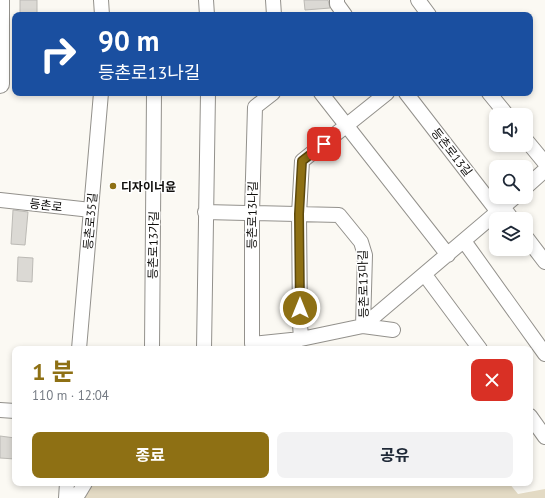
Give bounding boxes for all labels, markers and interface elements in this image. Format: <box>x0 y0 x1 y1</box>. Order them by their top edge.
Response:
text: 90 m <box>98 22 159 59</box>
icon: right <box>32 28 84 80</box>
text: 등촌로13나길 <box>98 61 200 84</box>
map controls <box>489 108 533 256</box>
button: sound <box>489 108 533 152</box>
street label: 등촌로13길 <box>428 125 476 179</box>
pin <box>307 127 341 161</box>
icon: arrive <box>313 133 335 155</box>
button: search <box>489 160 533 204</box>
place label: 디자이너윤 <box>121 179 176 194</box>
marker: 디자이너윤 <box>108 181 118 191</box>
street label: 등촌로13나길 <box>244 181 260 249</box>
street label: 등촌로35길 <box>80 192 100 250</box>
street label: 등촌로 <box>29 196 63 214</box>
street label: 등촌로13가길 <box>145 211 161 279</box>
button: layers <box>489 212 533 256</box>
street label: 등촌로13마길 <box>355 250 371 318</box>
position arrow <box>279 287 321 329</box>
text: 1 분 <box>32 356 74 387</box>
button: close <box>471 359 513 401</box>
text: 110 m · 12:04 <box>32 387 109 404</box>
button: 종료 <box>32 432 269 478</box>
button: 공유 <box>277 432 513 478</box>

